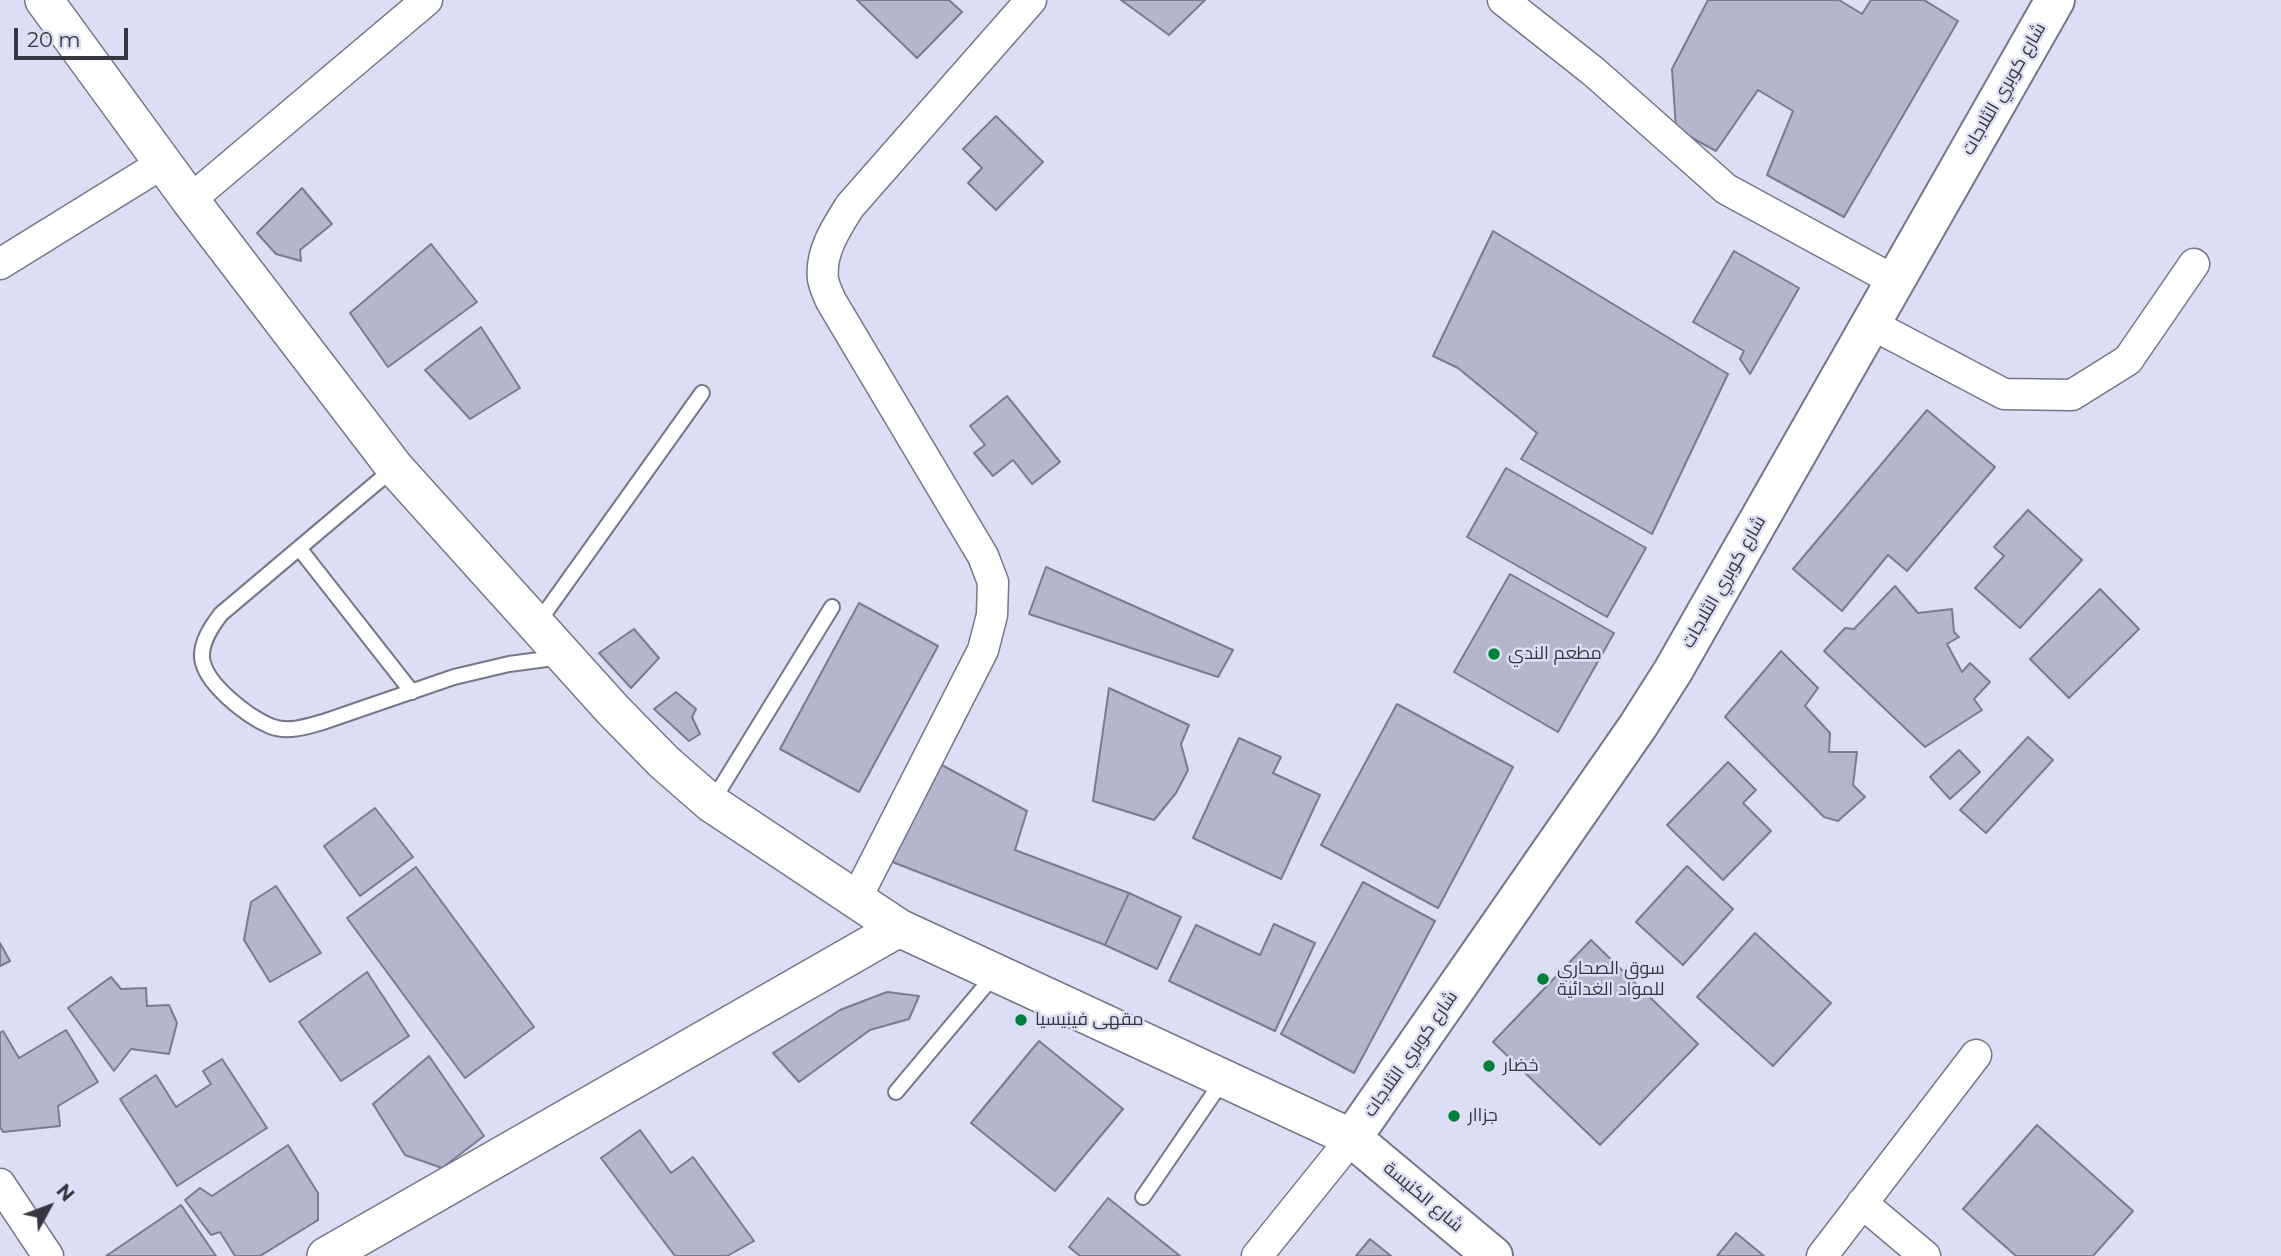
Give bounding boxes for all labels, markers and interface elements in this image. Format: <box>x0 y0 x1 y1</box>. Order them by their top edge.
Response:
scale bar <box>18 14 131 58</box>
street label: شارع كوبري الثلاجات <box>1957 19 2051 159</box>
text: 20 m <box>27 27 81 52</box>
street label: شارع كوبري الثلاجات <box>1677 512 1771 652</box>
place label: مطعم الندي <box>1508 643 1602 665</box>
marker: مطعم الندي <box>1486 646 1502 662</box>
place label: سوق الصحاري للمواد الغدائية <box>1557 958 1665 1000</box>
marker: سوق الصحاري للمواد الغدائية <box>1535 971 1551 987</box>
street label: شارع كوبري الثلاجات <box>1359 987 1463 1121</box>
place label: مقهى فينيسيا <box>1035 1009 1143 1031</box>
marker: مقهى فينيسيا <box>1013 1012 1029 1028</box>
place label: خضار <box>1503 1055 1538 1077</box>
marker: خضار <box>1481 1058 1497 1074</box>
place label: جزاار <box>1468 1105 1498 1127</box>
marker: جزاار <box>1446 1108 1462 1124</box>
street label: شارع الكنيسة <box>1379 1157 1467 1237</box>
north arrow <box>14 1172 84 1242</box>
text: N <box>52 1180 79 1206</box>

